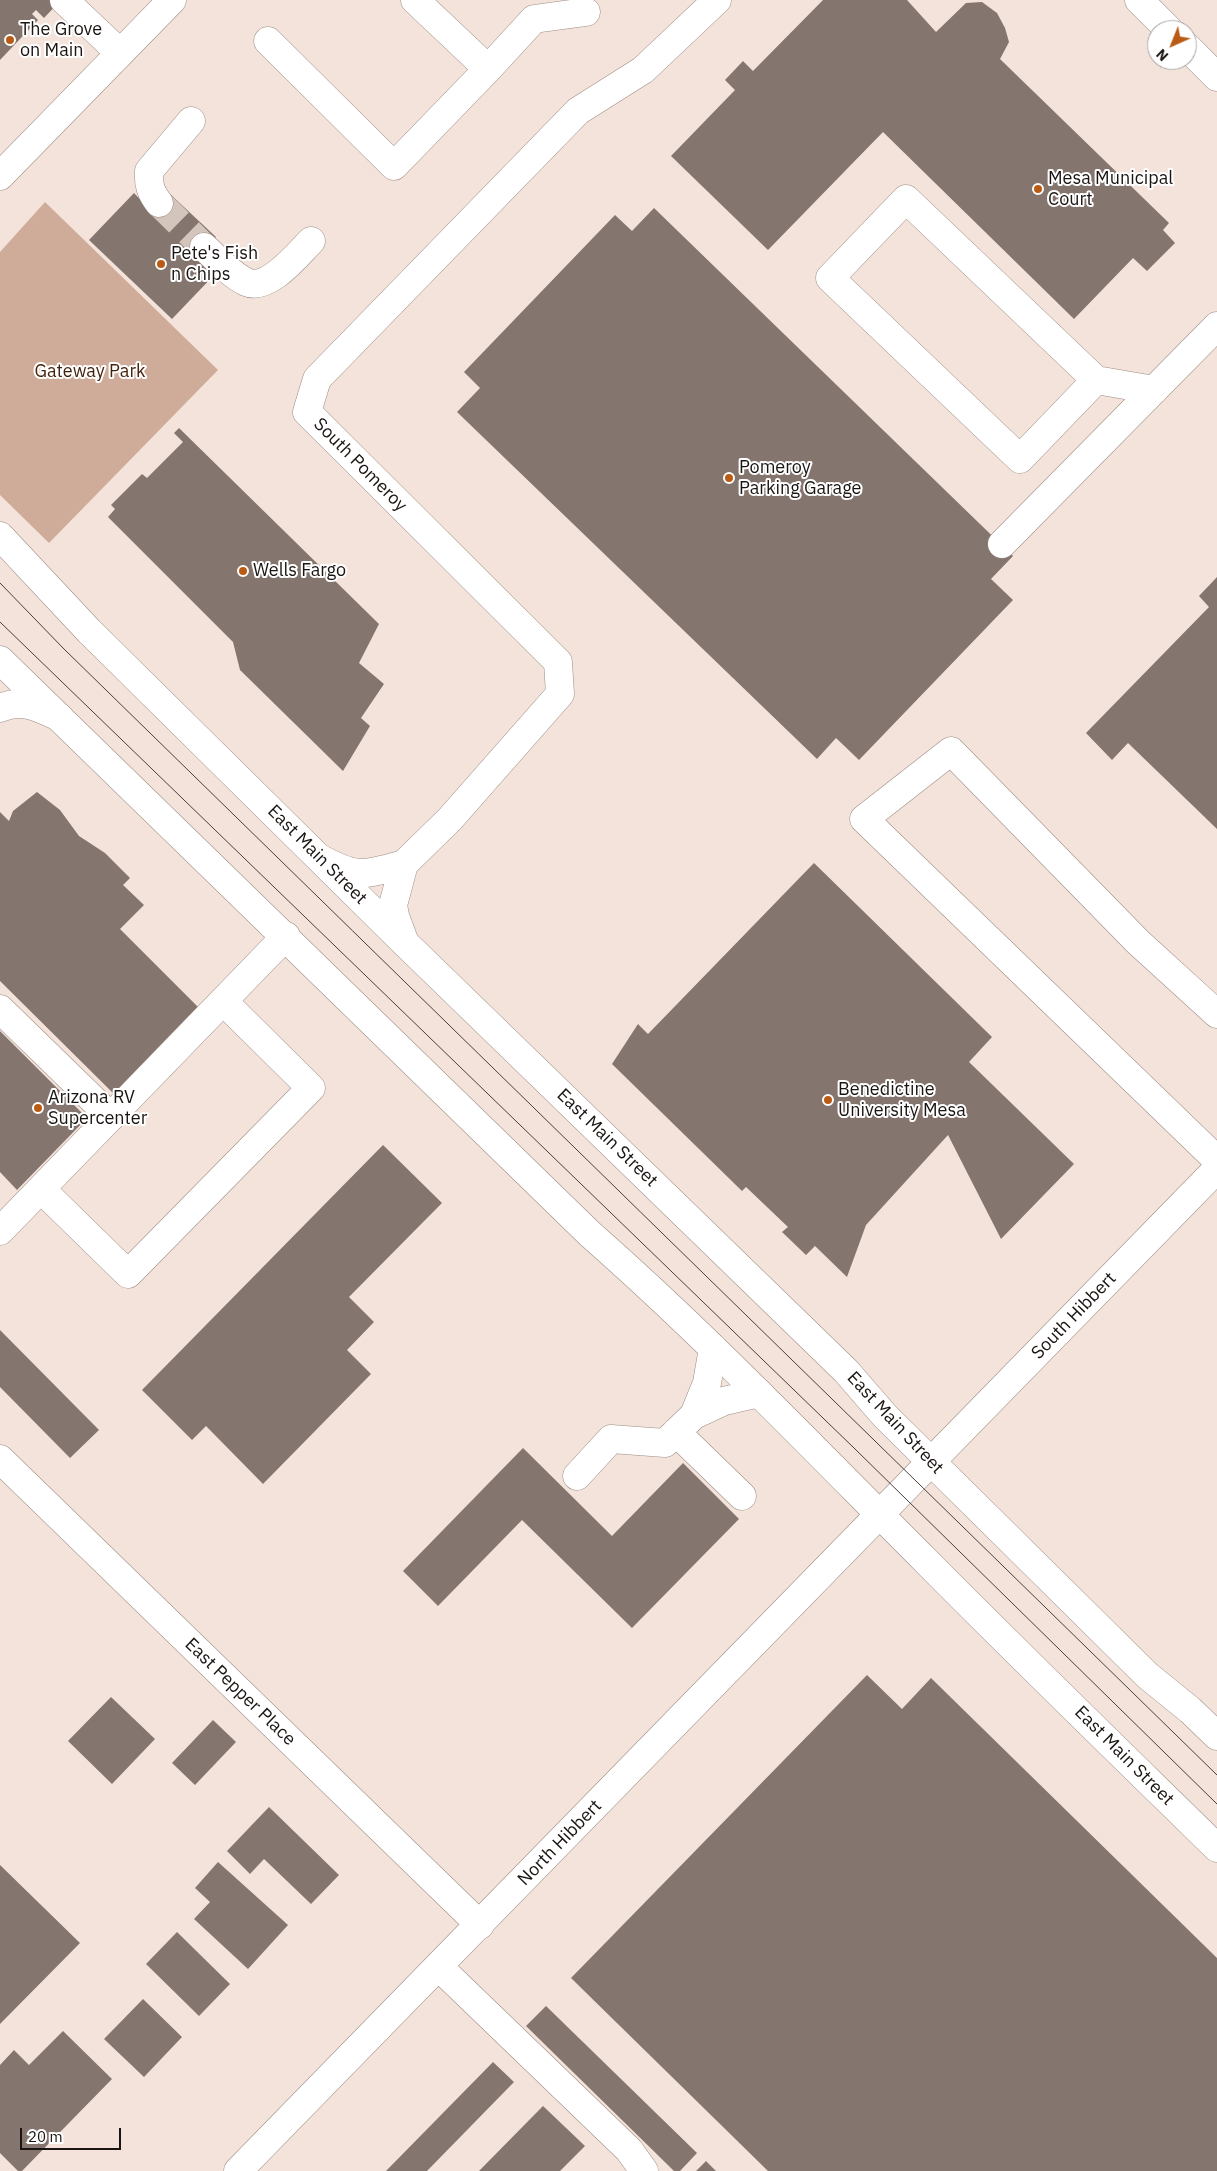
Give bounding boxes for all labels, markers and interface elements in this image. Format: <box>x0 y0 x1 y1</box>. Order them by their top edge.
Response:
place label: The Grove on Main <box>20 19 102 62</box>
north arrow <box>1147 20 1197 70</box>
marker: The Grove on Main <box>4 34 16 46</box>
text: N <box>1152 45 1172 65</box>
place label: Mesa Municipal Court <box>1048 168 1173 210</box>
marker: Mesa Municipal Court <box>1032 183 1044 195</box>
place label: Pete's Fish n Chips <box>171 243 258 286</box>
marker: Pete's Fish n Chips <box>155 258 167 270</box>
park label: Gateway Park <box>34 361 146 383</box>
street label: South Pomeroy <box>309 414 411 516</box>
place label: Pomeroy Parking Garage <box>739 457 861 499</box>
marker: Pomeroy Parking Garage <box>723 472 735 484</box>
place label: Wells Fargo <box>253 560 346 582</box>
marker: Wells Fargo <box>237 565 249 577</box>
street label: East Main Street <box>263 801 371 909</box>
place label: Benedictine University Mesa <box>838 1079 966 1122</box>
street label: East Main Street <box>552 1084 662 1192</box>
place label: Arizona RV Supercenter <box>48 1087 147 1130</box>
marker: Benedictine University Mesa <box>822 1094 834 1106</box>
marker: Arizona RV Supercenter <box>32 1102 44 1114</box>
street label: South Hibbert <box>1027 1268 1121 1364</box>
street label: East Main Street <box>842 1367 948 1479</box>
street label: East Pepper Place <box>180 1634 300 1750</box>
street label: East Main Street <box>1070 1702 1178 1810</box>
street label: North Hibbert <box>514 1795 606 1891</box>
scale bar <box>22 2118 124 2150</box>
text: 20 m <box>28 2127 63 2146</box>

